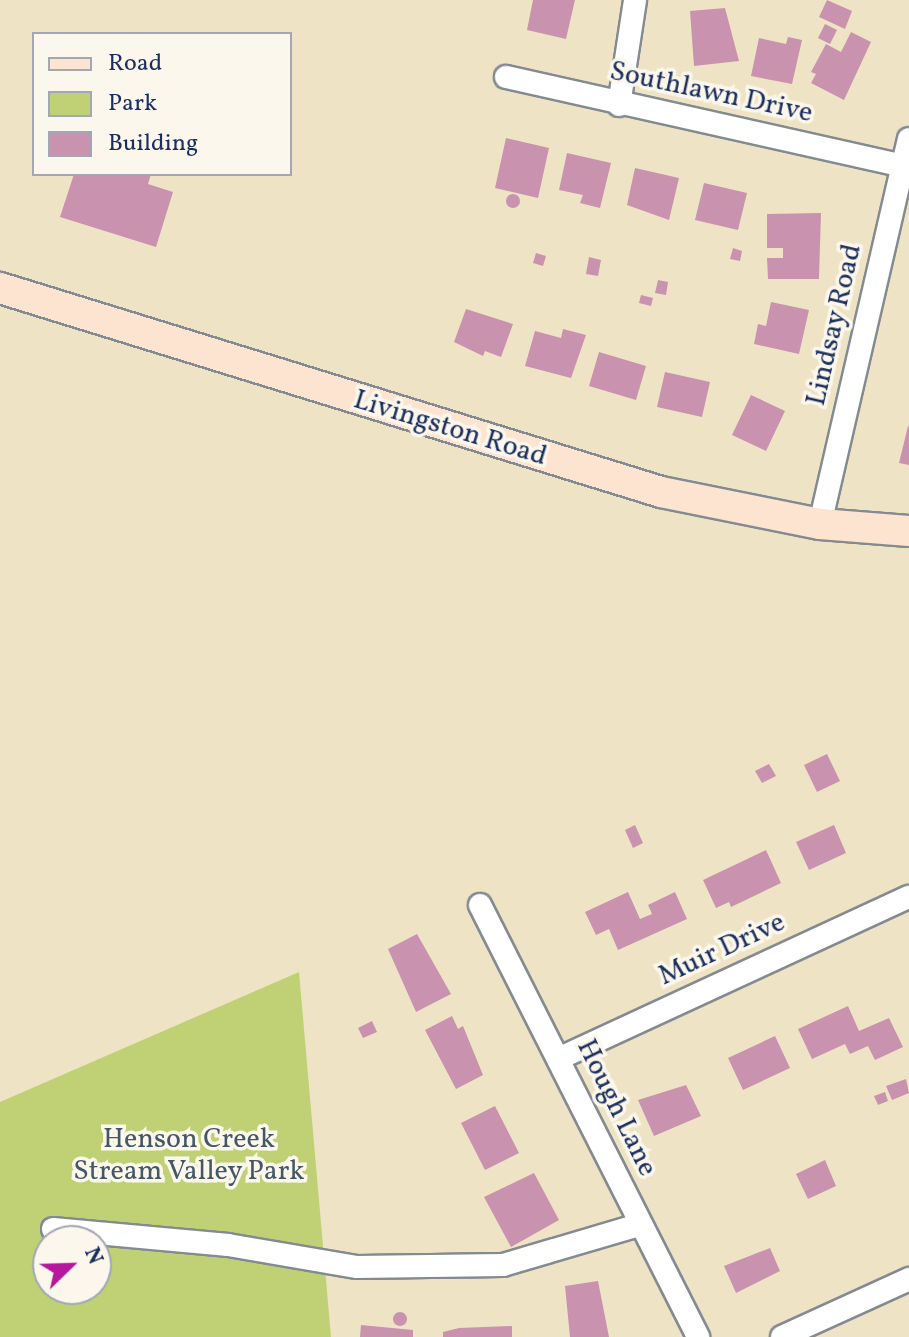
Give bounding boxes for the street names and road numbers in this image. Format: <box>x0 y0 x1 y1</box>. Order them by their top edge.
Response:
street label: Southlawn Drive <box>607 55 815 131</box>
street label: Lindsay Road <box>800 241 870 409</box>
street label: Livingston Road <box>349 384 551 474</box>
street label: Muir Drive <box>654 906 790 994</box>
street label: Hough Lane <box>568 1034 664 1182</box>

